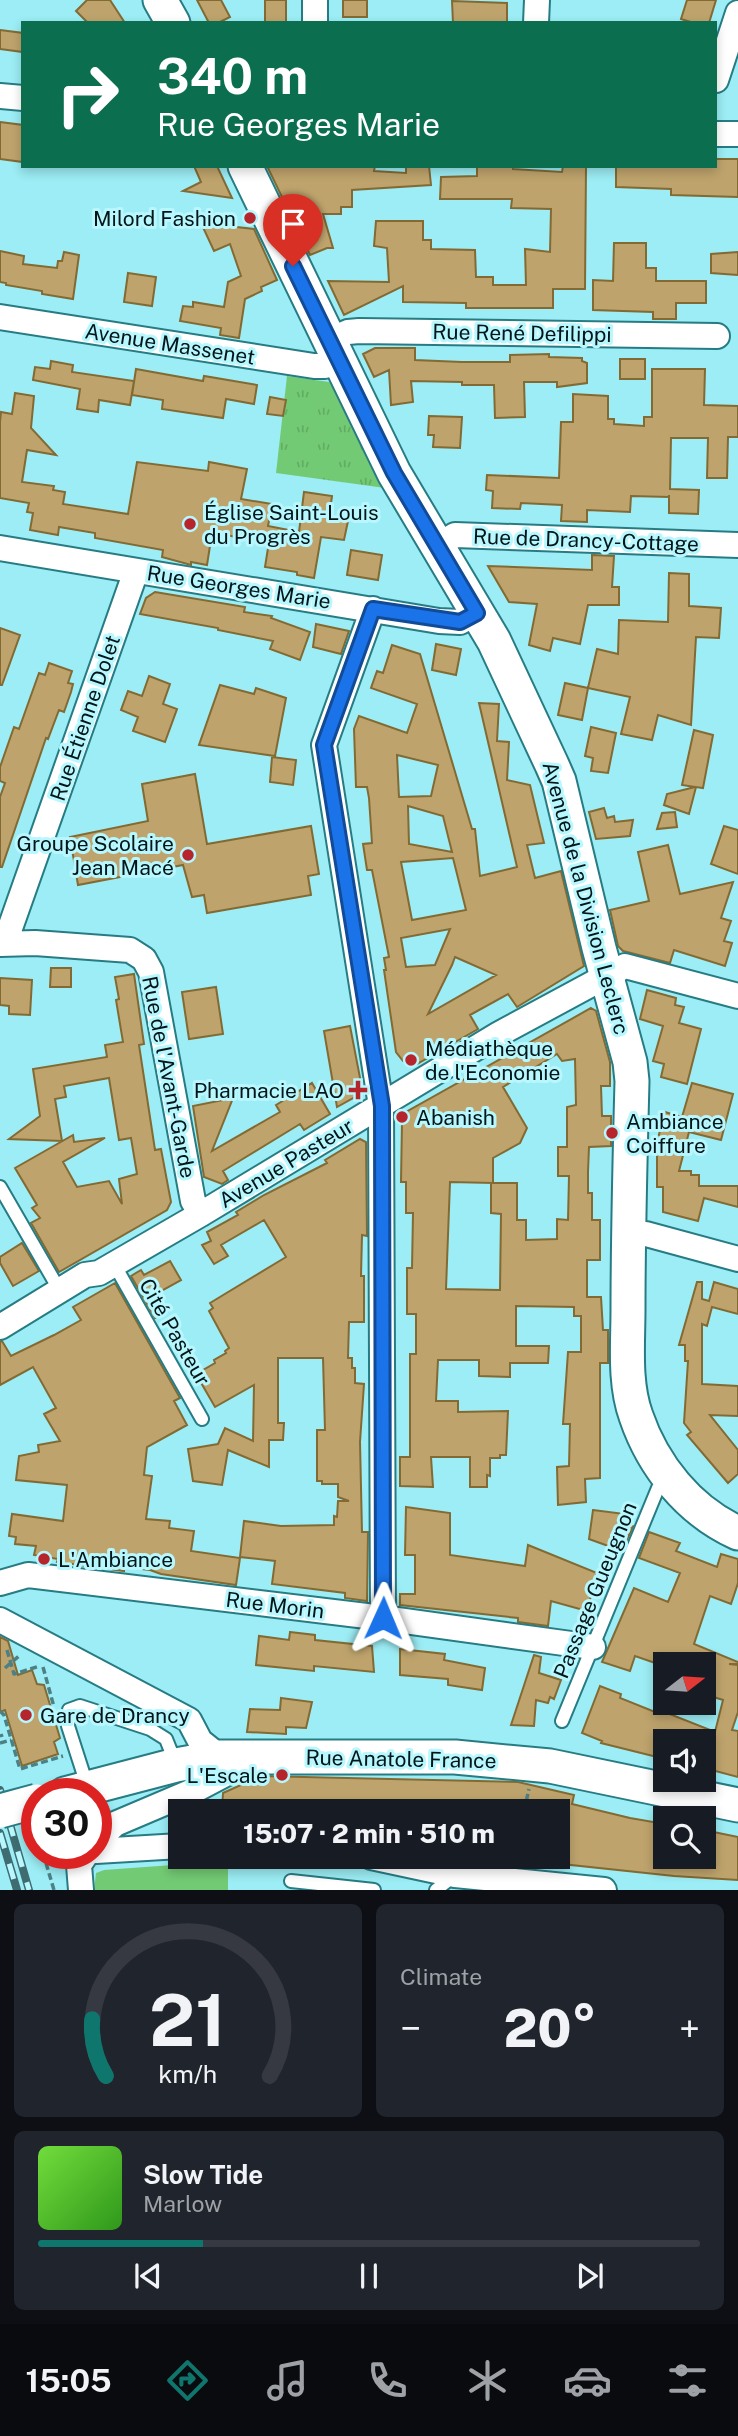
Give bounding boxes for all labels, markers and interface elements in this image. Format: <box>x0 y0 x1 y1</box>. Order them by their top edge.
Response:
text: 340 m <box>157 47 308 105</box>
icon: right <box>42 49 133 140</box>
text: Rue Georges Marie <box>157 106 440 143</box>
pin <box>263 194 323 266</box>
icon: arrive <box>274 205 312 243</box>
place label: Milord Fashion <box>93 206 236 231</box>
marker: Milord Fashion <box>242 210 258 226</box>
street label: Avenue Massenet <box>83 318 257 370</box>
street label: Rue René Defilippi <box>432 319 612 347</box>
place label: Église Saint-Louis du Progrès <box>204 500 379 549</box>
marker: Église Saint-Louis du Progrès <box>182 516 198 532</box>
street label: Rue de Drancy-Cottage <box>473 524 699 556</box>
street label: Rue Georges Marie <box>145 560 333 614</box>
street label: Rue Étienne Dolet <box>45 632 125 804</box>
street label: Avenue de la Division Leclerc <box>537 759 635 1037</box>
place label: Groupe Scolaire Jean Macé <box>17 831 174 880</box>
marker: Groupe Scolaire Jean Macé <box>180 847 196 863</box>
street label: Rue de l'Avant-Garde <box>137 974 201 1180</box>
place label: Médiathèque de l'Economie <box>425 1036 560 1085</box>
marker: Médiathèque de l'Economie <box>403 1052 419 1068</box>
place label: Pharmacie LAO <box>194 1078 344 1103</box>
marker: Pharmacie LAO <box>350 1082 366 1098</box>
place label: Abanish <box>416 1105 495 1130</box>
marker: Abanish <box>394 1109 410 1125</box>
place label: Ambiance Coiffure <box>626 1109 724 1158</box>
street label: Avenue Pasteur <box>214 1113 358 1213</box>
marker: Ambiance Coiffure <box>604 1125 620 1141</box>
street label: Cité Pasteur <box>134 1274 216 1390</box>
street label: Passage Gueugnon <box>548 1498 642 1682</box>
place label: L'Ambiance <box>58 1547 173 1572</box>
marker: L'Ambiance <box>36 1551 52 1567</box>
position arrow <box>346 1581 420 1655</box>
street label: Rue Morin <box>224 1587 326 1623</box>
north arrow <box>653 1652 716 1715</box>
map controls <box>653 1652 716 1869</box>
place label: Gare de Drancy <box>40 1703 190 1728</box>
marker: Gare de Drancy <box>18 1707 34 1723</box>
button: sound <box>653 1729 716 1792</box>
street label: Rue Anatole France <box>305 1745 497 1773</box>
place label: L'Escale <box>187 1763 268 1788</box>
marker: L'Escale <box>274 1767 290 1783</box>
speed limit sign: 30 <box>21 1778 112 1869</box>
button: search <box>653 1806 716 1869</box>
text: 15:07 · 2 min · 510 m <box>243 1818 495 1849</box>
text: Climate <box>400 1963 482 1990</box>
text: 21 <box>149 1978 227 2063</box>
text: 20° <box>503 1998 597 2059</box>
text: − <box>400 2006 421 2051</box>
text: + <box>679 2006 700 2051</box>
text: km/h <box>159 2059 217 2089</box>
text: Slow Tide <box>143 2159 263 2190</box>
text: Marlow <box>143 2190 222 2217</box>
icon: previous <box>129 2257 167 2295</box>
icon: pause <box>350 2257 388 2295</box>
icon: next <box>571 2257 609 2295</box>
icon: directions <box>163 2356 212 2405</box>
icon: music <box>263 2356 312 2405</box>
icon: phone <box>363 2356 412 2405</box>
icon: climate <box>463 2356 512 2405</box>
icon: car <box>563 2356 612 2405</box>
icon: filters <box>663 2356 712 2405</box>
text: 15:05 <box>26 2362 112 2399</box>

